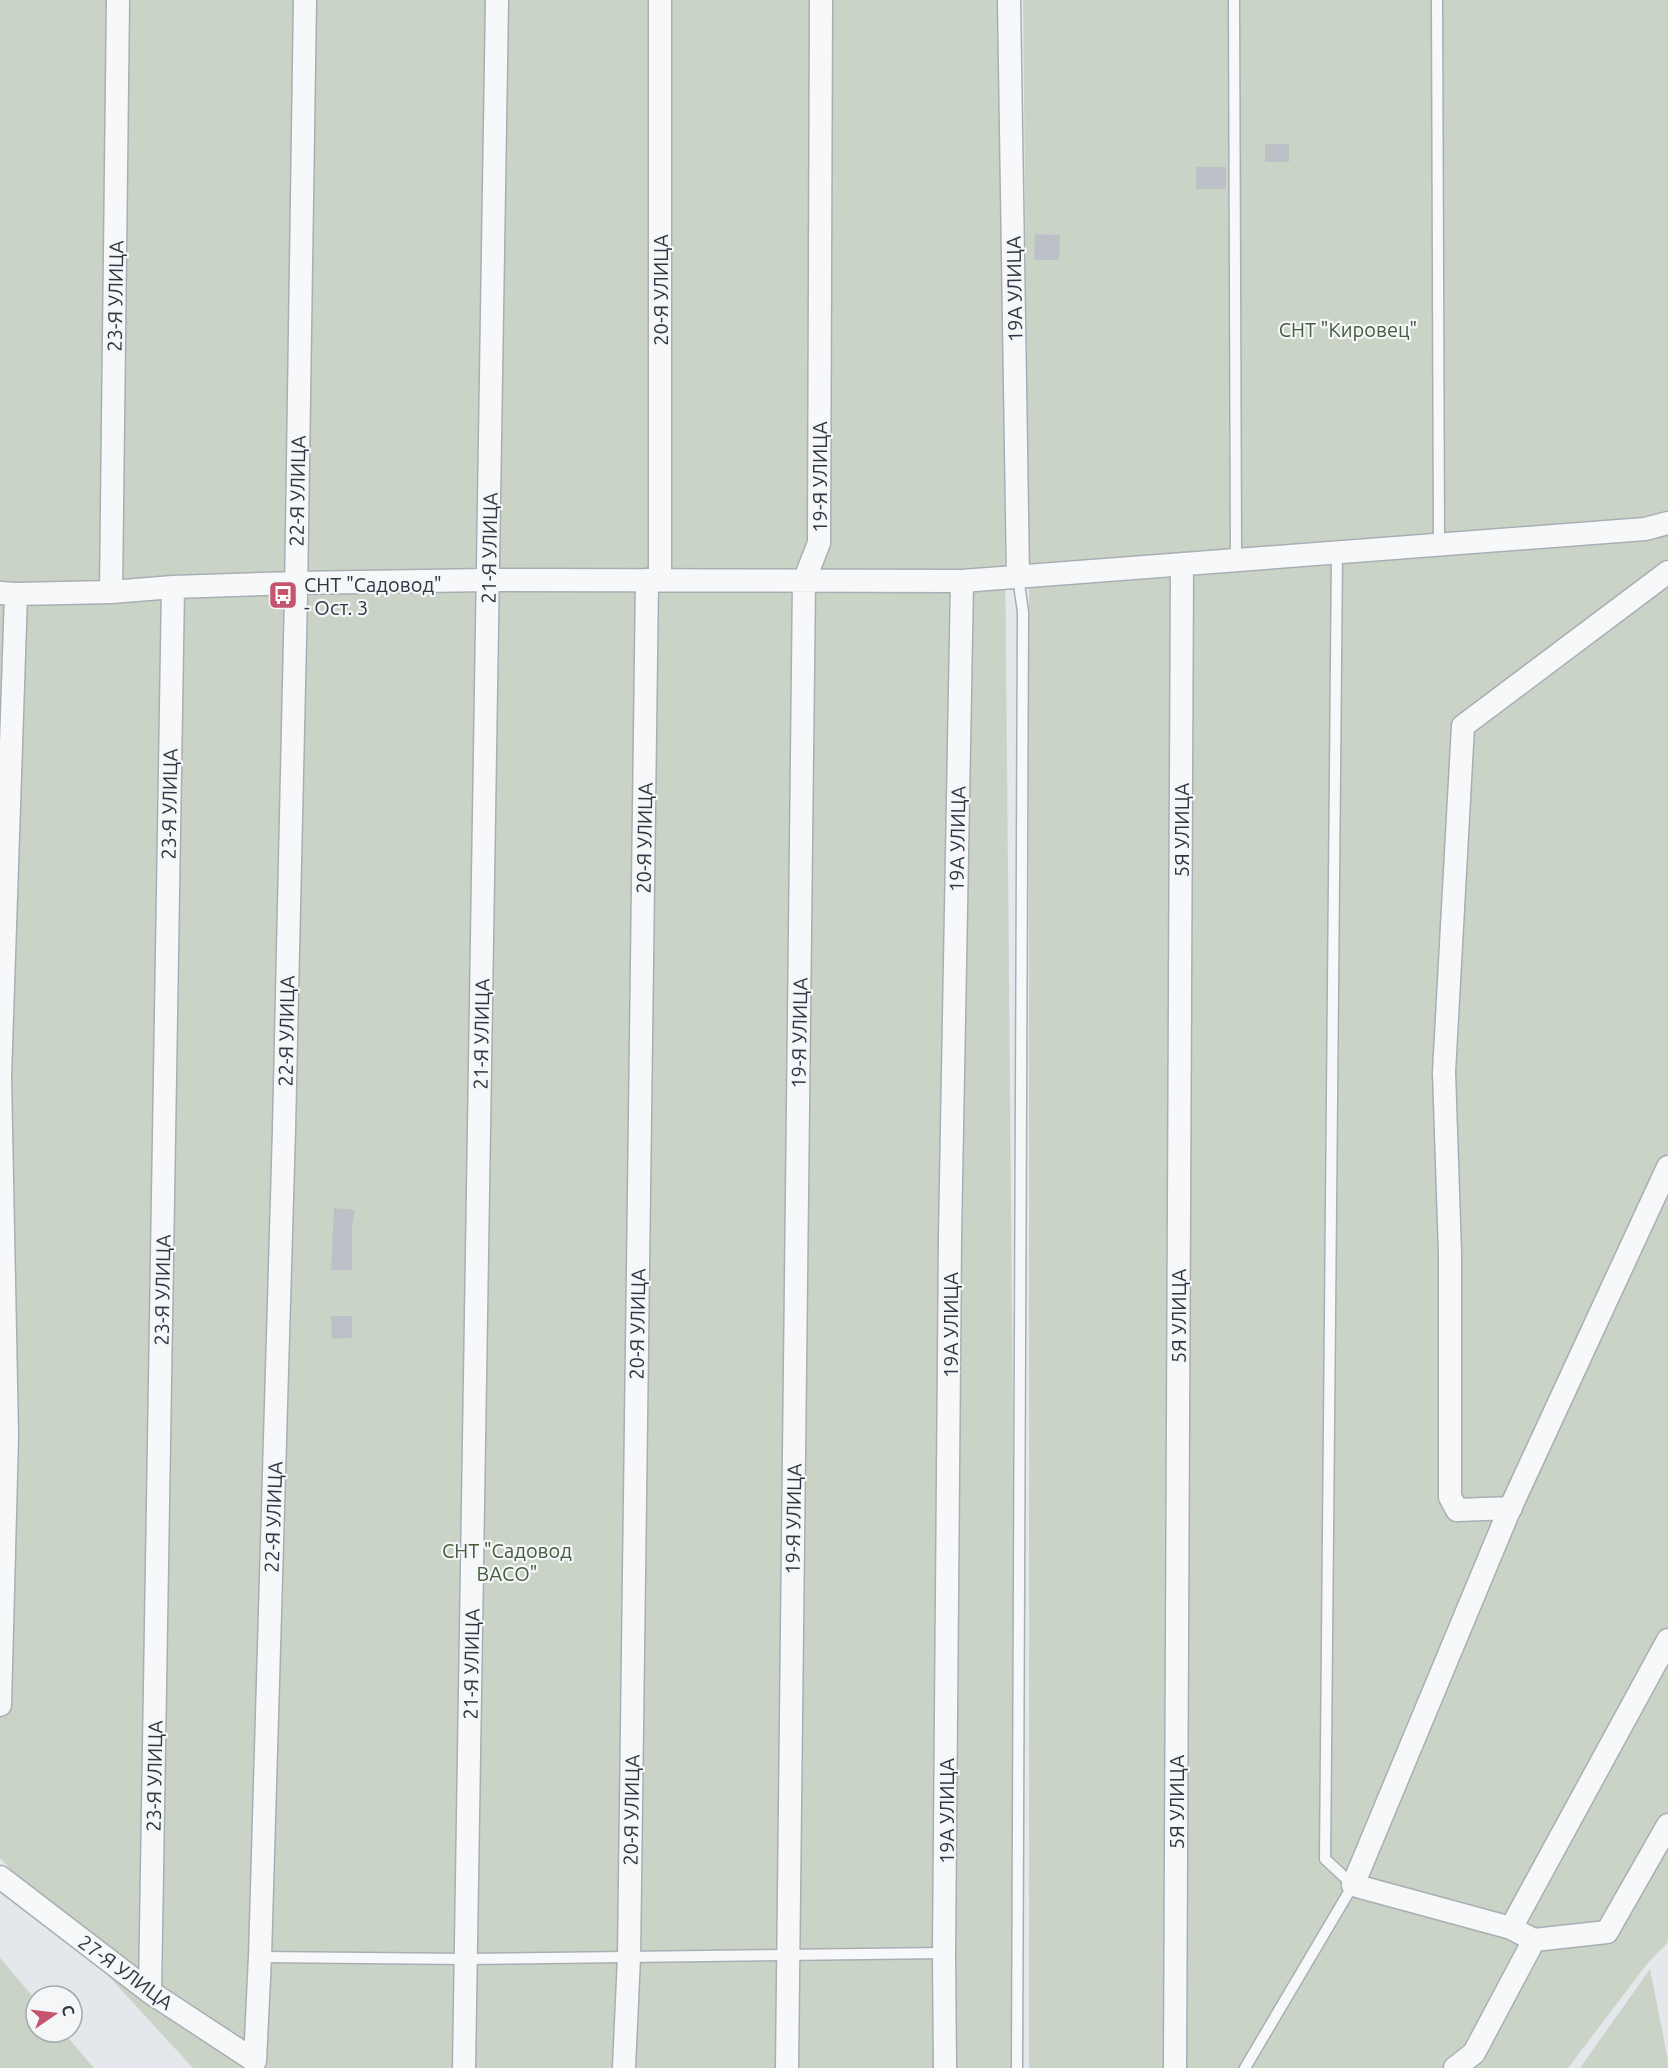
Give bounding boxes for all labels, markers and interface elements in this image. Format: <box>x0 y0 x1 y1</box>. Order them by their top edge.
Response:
street label: 20-Я УЛИЦА <box>649 234 672 346</box>
street label: 19А УЛИЦА <box>1002 236 1026 342</box>
street label: 23-Я УЛИЦА <box>103 240 127 352</box>
park label: СНТ "Кировец" <box>1279 318 1417 341</box>
street label: 19-Я УЛИЦА <box>808 421 831 533</box>
street label: 22-Я УЛИЦА <box>285 435 309 547</box>
street label: 21-Я УЛИЦА <box>477 492 501 604</box>
place label: СНТ "Садовод" - Ост. 3 <box>304 573 442 619</box>
bus stop icon: СНТ "Садовод" - Ост. 3 <box>267 579 299 611</box>
street label: 23-Я УЛИЦА <box>157 748 181 860</box>
street label: 20-Я УЛИЦА <box>632 782 656 894</box>
street label: 5Я УЛИЦА <box>1170 783 1193 877</box>
street label: 19А УЛИЦА <box>945 786 969 892</box>
street label: 22-Я УЛИЦА <box>274 975 298 1087</box>
street label: 19-Я УЛИЦА <box>787 977 811 1089</box>
street label: 21-Я УЛИЦА <box>469 978 493 1090</box>
street label: 23-Я УЛИЦА <box>150 1234 174 1346</box>
street label: 20-Я УЛИЦА <box>625 1268 649 1380</box>
street label: 5Я УЛИЦА <box>1167 1269 1190 1363</box>
street label: 19А УЛИЦА <box>939 1272 962 1378</box>
street label: 22-Я УЛИЦА <box>260 1461 286 1573</box>
street label: 19-Я УЛИЦА <box>781 1463 805 1575</box>
park label: СНТ "Садовод ВАСО" <box>442 1539 572 1585</box>
street label: 21-Я УЛИЦА <box>459 1608 483 1720</box>
street label: 23-Я УЛИЦА <box>142 1720 166 1832</box>
street label: 20-Я УЛИЦА <box>619 1754 643 1866</box>
street label: 5Я УЛИЦА <box>1165 1755 1188 1849</box>
street label: 19А УЛИЦА <box>935 1758 958 1864</box>
street label: 27-Я УЛИЦА <box>74 1930 178 2014</box>
north arrow <box>24 1984 84 2044</box>
text: С <box>59 2003 79 2018</box>

